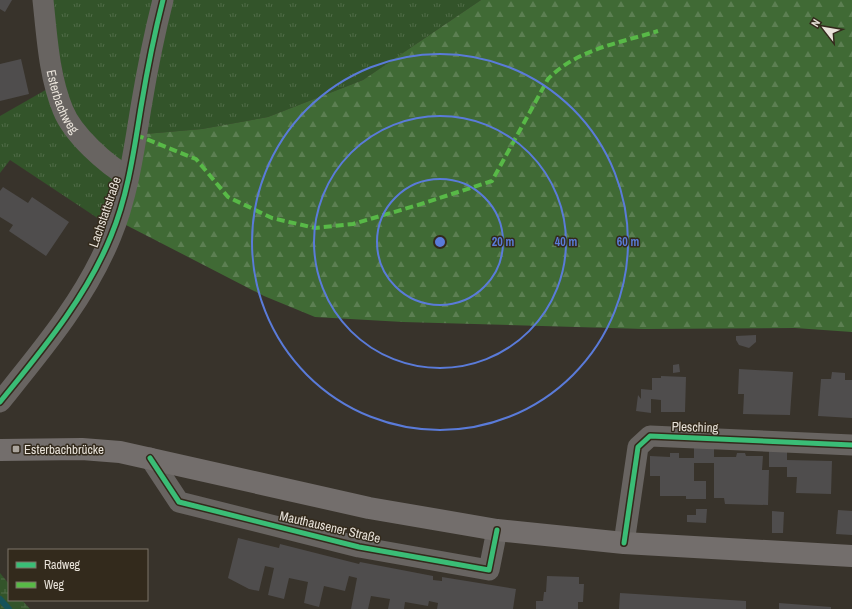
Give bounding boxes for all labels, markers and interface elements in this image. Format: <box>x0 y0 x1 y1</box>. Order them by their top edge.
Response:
north arrow <box>804 8 844 48</box>
text: N <box>808 16 823 29</box>
street label: Esterbachweg <box>43 68 83 137</box>
street label: Lachstattstraße <box>85 174 125 250</box>
text: 20 m <box>492 234 514 250</box>
text: 40 m <box>555 234 577 250</box>
text: 60 m <box>617 234 639 250</box>
centre of rings <box>433 235 447 249</box>
street label: Plesching <box>671 418 719 436</box>
place label: Esterbachbrücke <box>24 441 104 458</box>
marker: Esterbachbrücke <box>11 444 21 454</box>
street label: Mauthausener Straße <box>278 507 382 547</box>
legend <box>8 549 148 601</box>
text: Radweg <box>44 557 81 573</box>
text: Weg <box>44 577 65 593</box>

